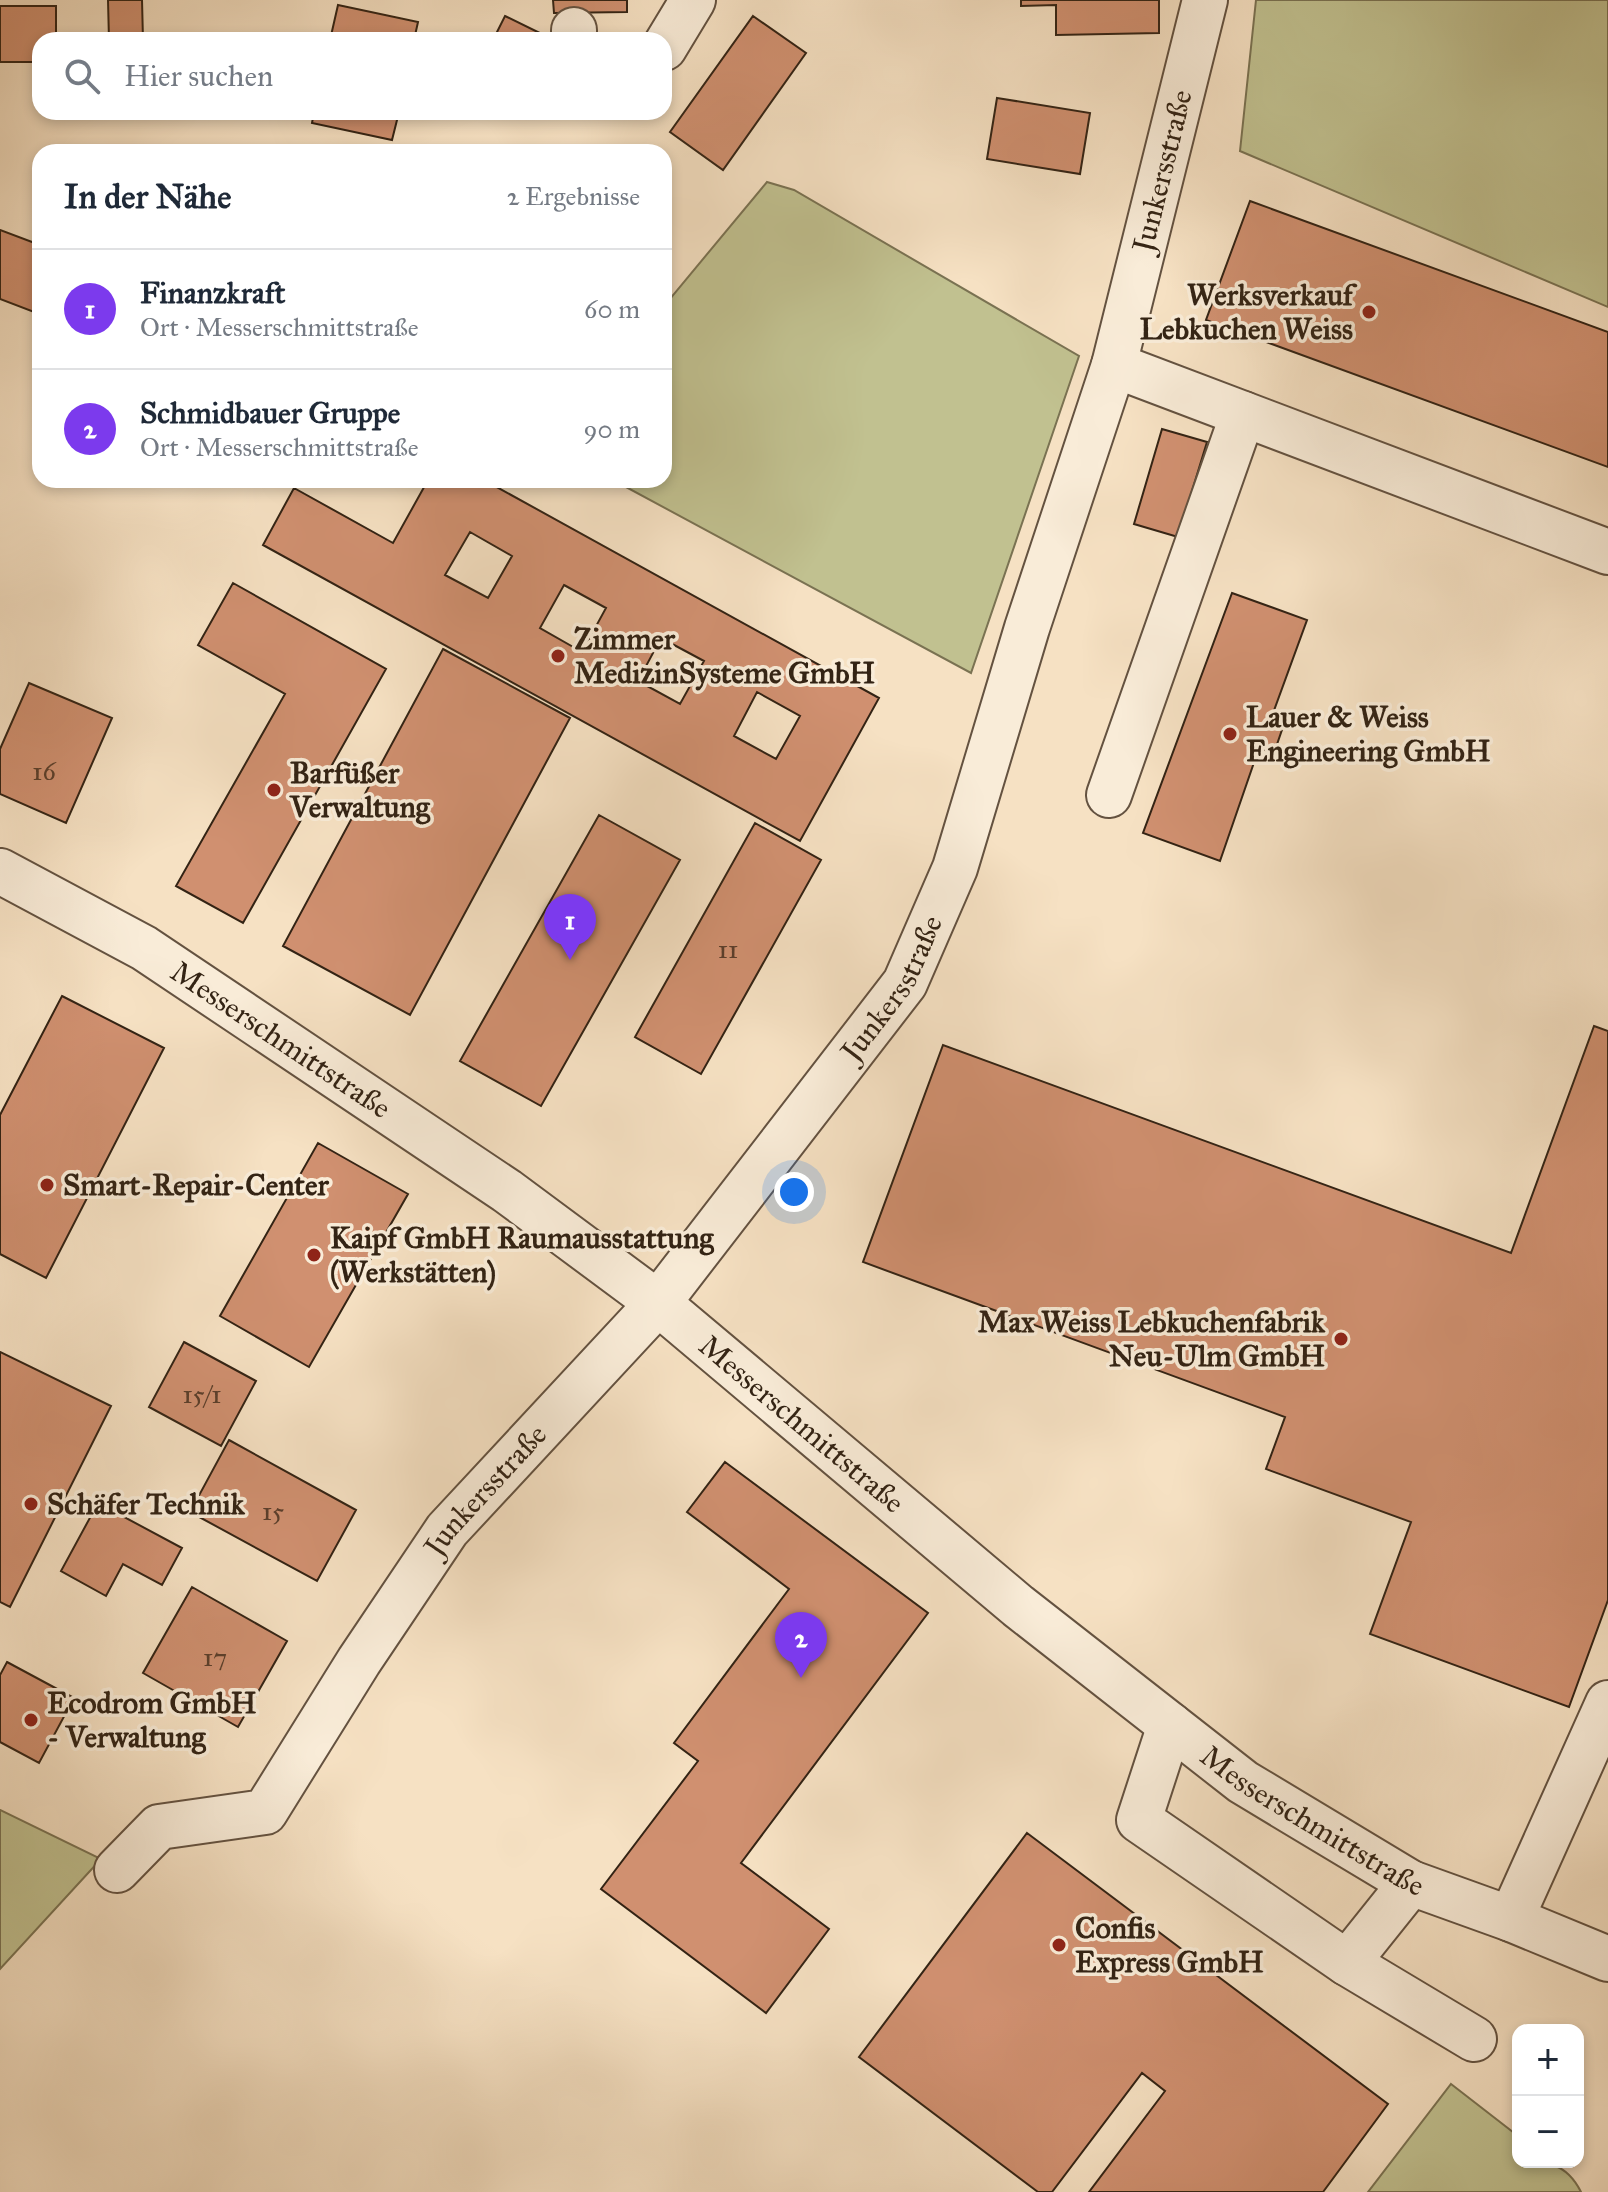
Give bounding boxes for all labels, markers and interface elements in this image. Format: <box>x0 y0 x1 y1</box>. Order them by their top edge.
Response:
search box <box>32 32 672 120</box>
icon: search <box>60 54 104 98</box>
text: Hier suchen <box>124 58 273 94</box>
street label: Junkersstraße <box>1124 86 1200 259</box>
text: In der Nähe <box>64 176 231 217</box>
text: 2 Ergebnisse <box>507 180 640 212</box>
text: Finanzkraft <box>140 275 285 311</box>
place label: Werksverkauf Lebkuchen Weiss <box>1140 277 1358 347</box>
text: 1 <box>85 293 95 325</box>
text: 60 m <box>584 293 640 325</box>
marker: Werksverkauf Lebkuchen Weiss <box>1360 303 1378 321</box>
text: Ort · Messerschmittstraße <box>140 311 418 343</box>
text: Schmidbauer Gruppe <box>140 395 400 431</box>
text: 2 <box>84 413 96 445</box>
text: 90 m <box>583 413 640 445</box>
text: Ort · Messerschmittstraße <box>140 431 418 463</box>
place label: Zimmer MedizinSysteme GmbH <box>574 621 875 691</box>
marker: Zimmer MedizinSysteme GmbH <box>549 647 567 665</box>
place label: Lauer & Weiss Engineering GmbH <box>1246 699 1490 769</box>
marker: Lauer & Weiss Engineering GmbH <box>1221 725 1239 743</box>
house number: 16 <box>32 755 56 787</box>
place label: Barfüßer Verwaltung <box>289 755 431 825</box>
marker: Barfüßer Verwaltung <box>265 781 283 799</box>
pin: 1 <box>544 894 596 960</box>
street label: Junkersstraße <box>832 910 950 1071</box>
house number: 11 <box>718 933 738 965</box>
street label: Messerschmittstraße <box>164 953 398 1126</box>
place label: Smart-Repair-Center <box>63 1167 329 1203</box>
your location <box>774 1172 814 1212</box>
marker: Smart-Repair-Center <box>38 1176 56 1194</box>
place label: Kaipf GmbH Raumausstattung (Werkstätten) <box>330 1220 714 1291</box>
marker: Kaipf GmbH Raumausstattung (Werkstätten) <box>305 1246 323 1264</box>
place label: Max Weiss Lebkuchenfabrik Neu-Ulm GmbH <box>978 1304 1326 1374</box>
street label: Messerschmittstraße <box>692 1327 912 1521</box>
marker: Max Weiss Lebkuchenfabrik Neu-Ulm GmbH <box>1332 1330 1350 1348</box>
house number: 15/1 <box>182 1378 222 1410</box>
street label: Junkersstraße <box>415 1417 554 1565</box>
place label: Schäfer Technik <box>47 1486 246 1522</box>
marker: Schäfer Technik <box>22 1495 40 1513</box>
house number: 15 <box>262 1495 284 1527</box>
pin: 2 <box>775 1612 827 1678</box>
house number: 17 <box>203 1641 227 1673</box>
place label: Ecodrom GmbH - Verwaltung <box>47 1685 257 1755</box>
marker: Ecodrom GmbH - Verwaltung <box>22 1711 40 1729</box>
street label: Messerschmittstraße <box>1193 1738 1429 1904</box>
place label: Confis Express GmbH <box>1075 1910 1264 1980</box>
marker: Confis Express GmbH <box>1050 1936 1068 1954</box>
map controls <box>1512 2024 1584 2168</box>
button: + <box>1512 2024 1584 2096</box>
button: − <box>1512 2096 1584 2168</box>

